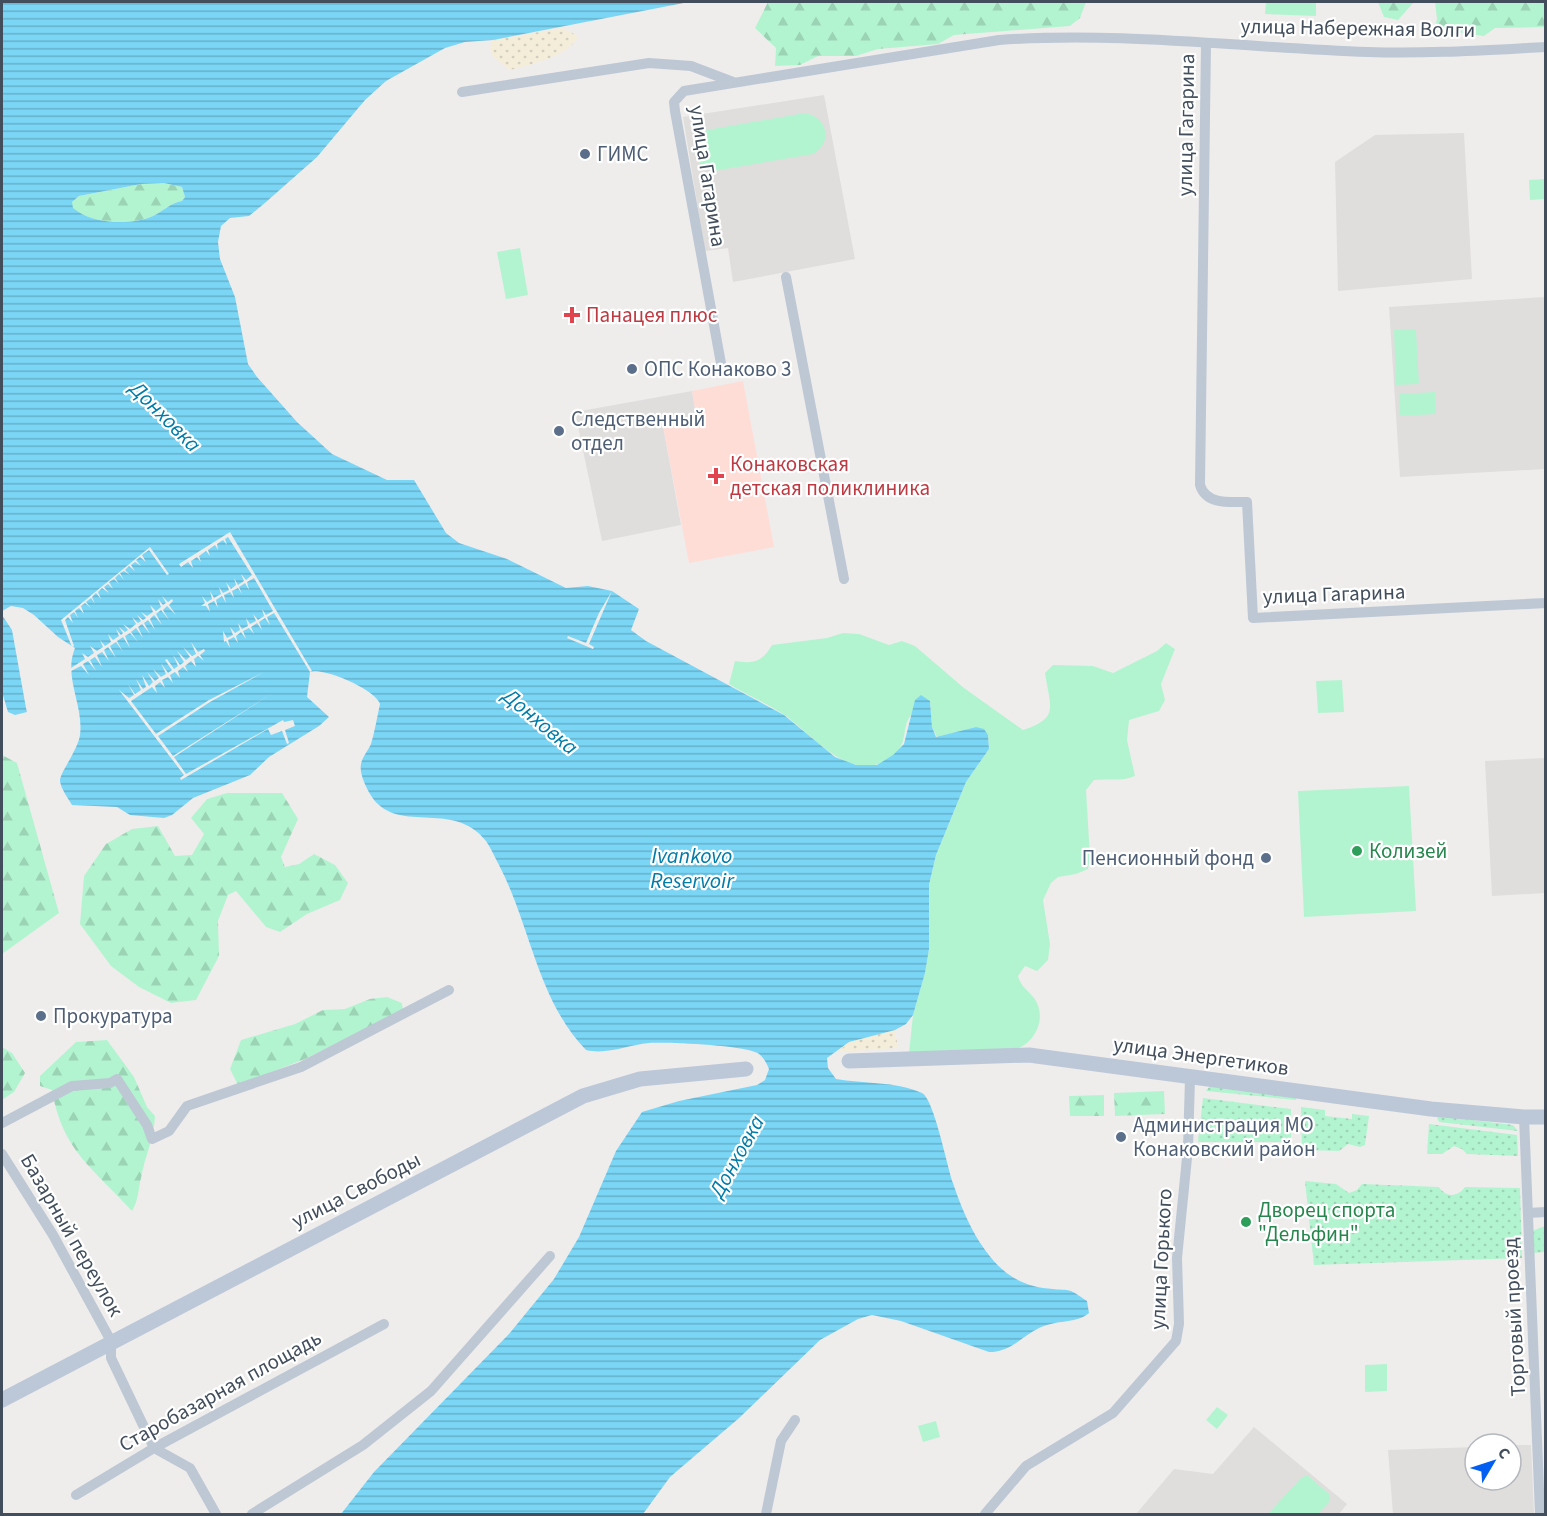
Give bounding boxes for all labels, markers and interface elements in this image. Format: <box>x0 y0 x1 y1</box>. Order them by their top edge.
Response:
street label: улица Набережная Волги <box>1240 11 1476 45</box>
street label: улица Гагарина <box>1170 53 1202 197</box>
street label: улица Гагарина <box>682 103 734 249</box>
place label: ГИМС <box>597 139 649 169</box>
marker: ГИМС <box>578 147 592 161</box>
place label: Панацея плюс <box>586 300 718 330</box>
marker: Панацея плюс <box>563 306 581 324</box>
place label: ОПС Конаково 3 <box>644 354 792 384</box>
marker: ОПС Конаково 3 <box>625 362 639 376</box>
water label: Донховка <box>121 372 208 460</box>
place label: Следственный отдел <box>571 404 705 458</box>
marker: Следственный отдел <box>552 424 566 438</box>
place label: Конаковская детская поликлиника <box>730 449 930 503</box>
marker: Конаковская детская поликлиника <box>707 467 725 485</box>
street label: улица Гагарина <box>1262 577 1406 611</box>
water label: Донховка <box>494 679 585 763</box>
place label: Колизей <box>1369 836 1447 866</box>
water label: Ivankovo Reservoir <box>650 840 735 897</box>
place label: Пенсионный фонд <box>1082 843 1254 873</box>
marker: Колизей <box>1350 844 1364 858</box>
marker: Пенсионный фонд <box>1259 851 1273 865</box>
place label: Прокуратура <box>53 1001 173 1031</box>
marker: Прокуратура <box>34 1009 48 1023</box>
street label: улица Энергетиков <box>1111 1029 1291 1083</box>
water label: Донховка <box>700 1109 773 1205</box>
place label: Администрация МО Конаковский район <box>1133 1110 1316 1164</box>
marker: Администрация МО Конаковский район <box>1114 1130 1128 1144</box>
street label: улица Свободы <box>286 1145 426 1235</box>
street label: Базарный переулок <box>13 1148 131 1322</box>
street label: улица Горького <box>1142 1188 1180 1330</box>
place label: Дворец спорта "Дельфин" <box>1258 1195 1395 1249</box>
marker: Дворец спорта "Дельфин" <box>1239 1215 1253 1229</box>
street label: Торговый проезд <box>1495 1237 1533 1397</box>
street label: Старобазарная площадь <box>113 1323 327 1459</box>
north arrow <box>1463 1432 1523 1492</box>
text: С <box>1492 1443 1515 1464</box>

